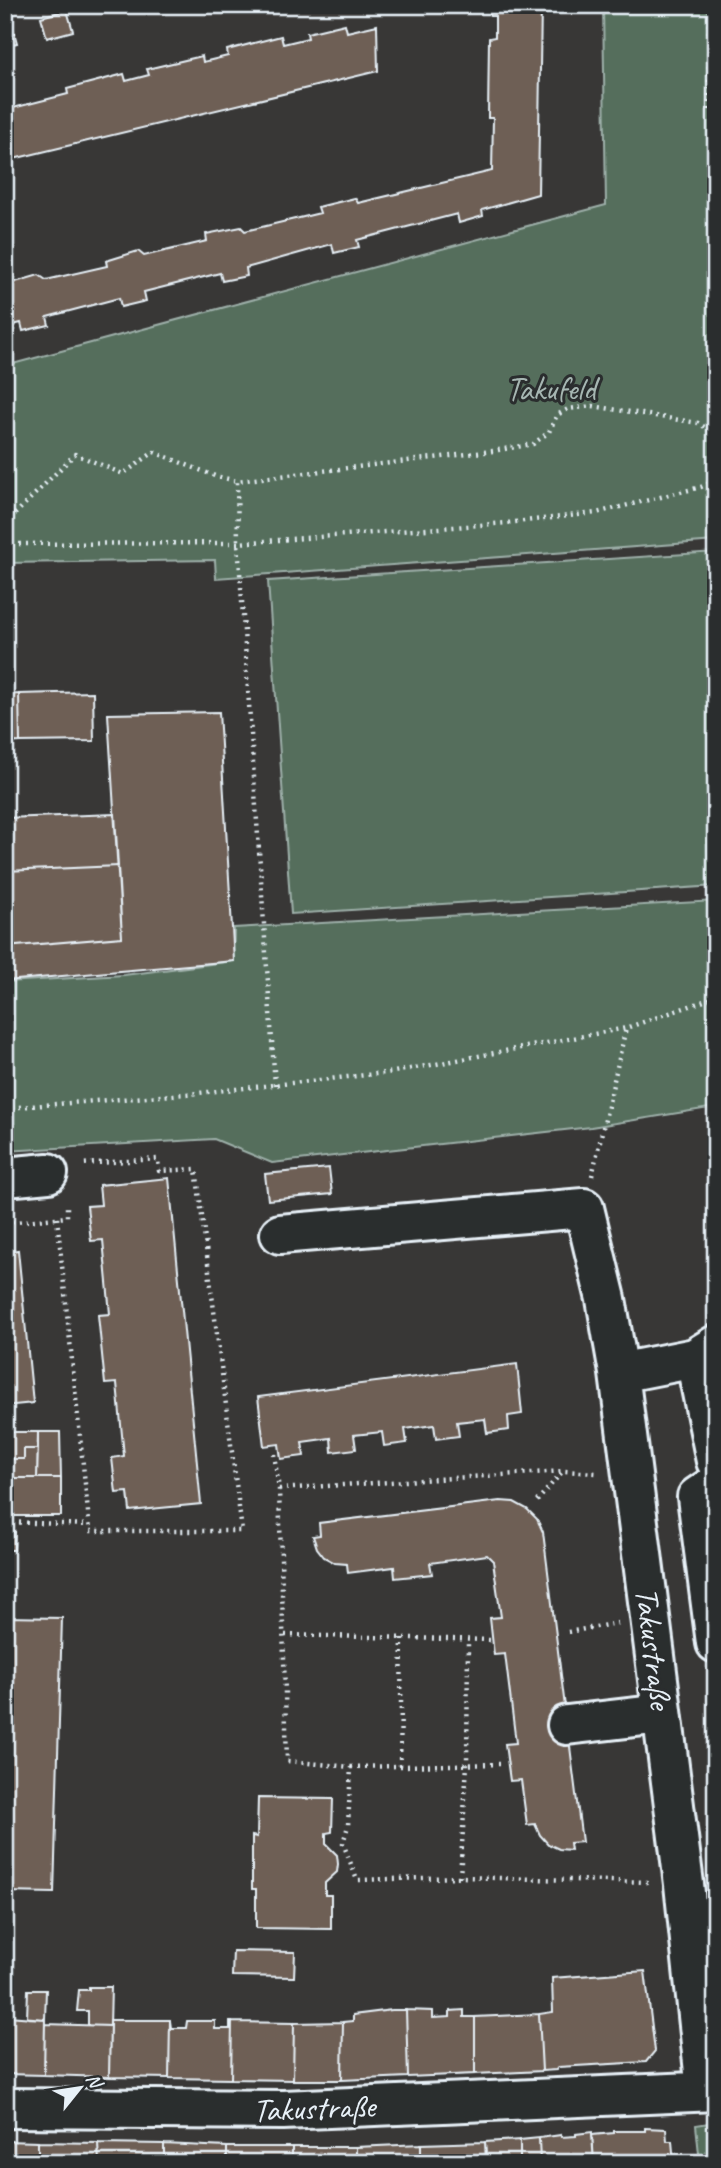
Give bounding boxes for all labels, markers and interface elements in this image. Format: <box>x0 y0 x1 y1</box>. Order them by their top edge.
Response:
park label: Takufeld <box>506 368 601 410</box>
street label: Takustraße <box>626 1585 683 1713</box>
north arrow <box>46 2052 116 2122</box>
text: N <box>81 2069 109 2094</box>
street label: Takustraße <box>252 2085 378 2131</box>

